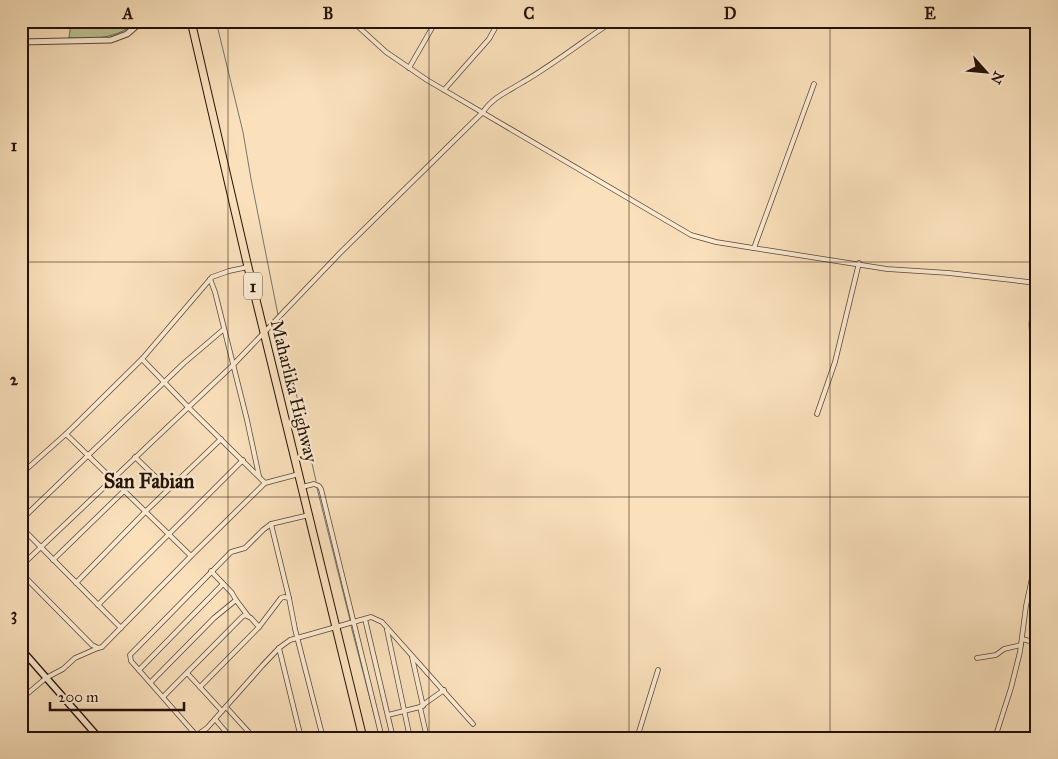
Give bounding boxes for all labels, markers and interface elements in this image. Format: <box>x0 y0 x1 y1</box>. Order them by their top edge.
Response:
text: A <box>122 4 134 23</box>
text: B <box>323 4 333 23</box>
text: C <box>524 4 535 23</box>
text: D <box>724 4 737 23</box>
text: E <box>924 4 936 23</box>
north arrow <box>960 48 1010 98</box>
text: N <box>987 69 1007 87</box>
text: 1 <box>11 136 18 155</box>
road number: 1 <box>244 272 262 300</box>
street label: Maharlika Highway <box>265 317 323 465</box>
text: 2 <box>10 370 19 389</box>
district label: San Fabian <box>104 469 194 493</box>
text: 3 <box>11 605 17 625</box>
scale bar <box>50 679 184 711</box>
text: 200 m <box>58 688 99 706</box>

